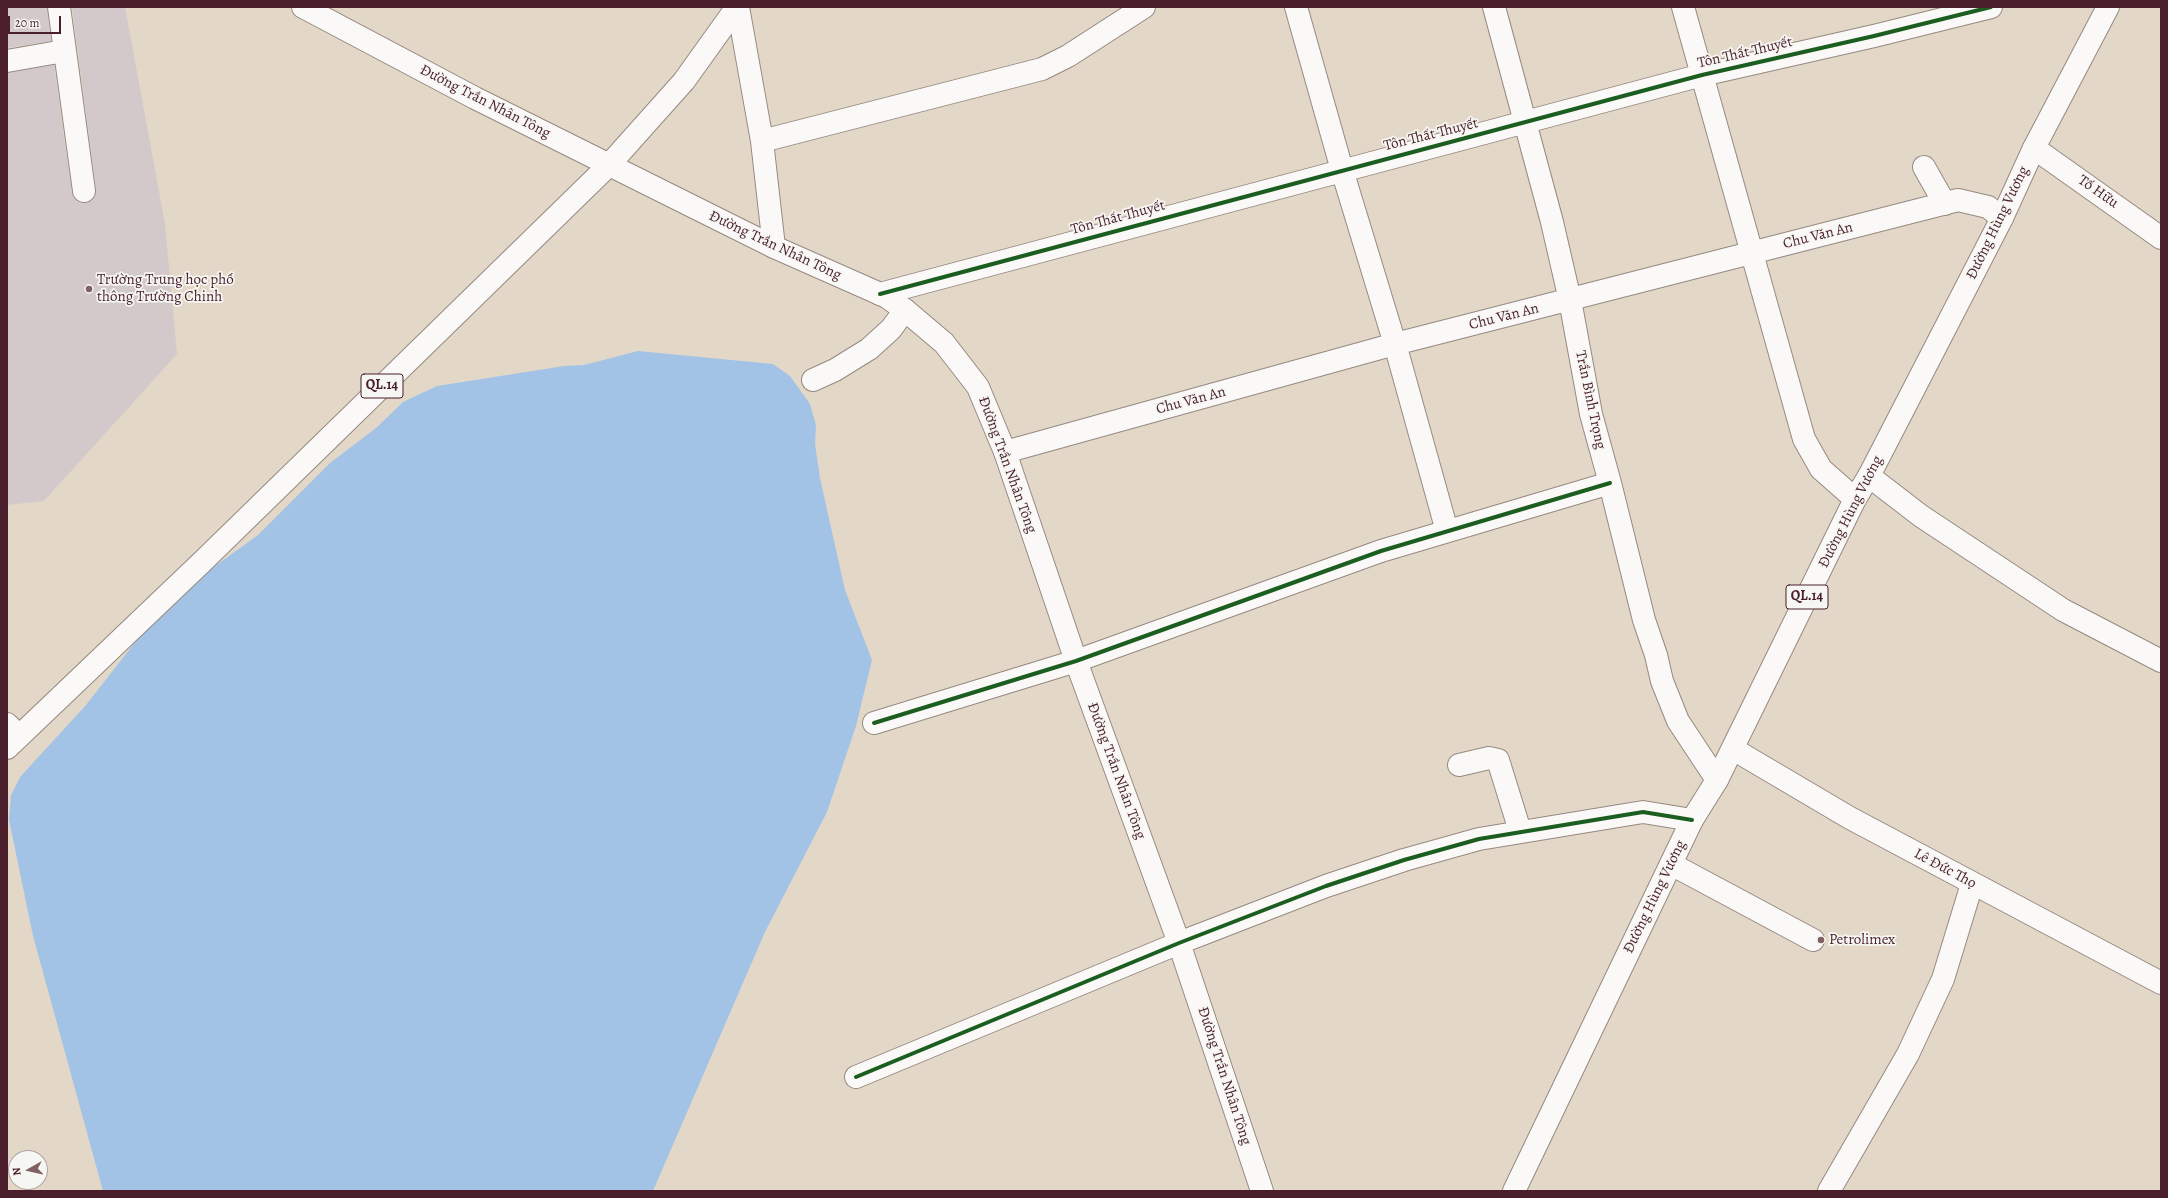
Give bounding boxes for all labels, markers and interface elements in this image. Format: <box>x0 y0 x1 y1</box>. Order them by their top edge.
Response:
scale bar <box>10 8 63 34</box>
text: 20 m <box>15 15 39 31</box>
street label: Tôn Thất Thuyết <box>1696 33 1794 73</box>
street label: Đường Trần Nhân Tông <box>417 61 553 143</box>
street label: Tôn Thất Thuyết <box>1382 115 1480 155</box>
street label: Đường Hùng Vương <box>1963 163 2033 283</box>
street label: Tố Hữu <box>2074 172 2122 212</box>
street label: Tôn Thất Thuyết <box>1069 197 1167 239</box>
street label: Đường Trần Nhân Tông <box>706 207 844 285</box>
street label: Chu Văn An <box>1781 219 1855 253</box>
place label: Trường Trung học phổ thông Trường Chinh <box>97 271 234 306</box>
marker: Trường Trung học phổ thông Trường Chinh <box>84 284 94 294</box>
street label: Chu Văn An <box>1467 300 1541 334</box>
street label: Trần Bình Trọng <box>1571 349 1609 451</box>
road number: QL.14 <box>361 374 403 398</box>
street label: Chu Văn An <box>1154 383 1228 419</box>
street label: Đường Trần Nhân Tông <box>974 394 1040 536</box>
street label: Đường Hùng Vương <box>1815 453 1887 571</box>
road number: QL.14 <box>1786 585 1828 609</box>
street label: Đường Trần Nhân Tông <box>1083 700 1149 842</box>
street label: Đường Hùng Vương <box>1620 837 1690 957</box>
street label: Lê Đức Thọ <box>1911 845 1979 893</box>
place label: Petrolimex <box>1829 931 1895 949</box>
marker: Petrolimex <box>1816 935 1826 945</box>
street label: Đường Trần Nhân Tông <box>1193 1005 1255 1147</box>
north arrow <box>8 1150 48 1190</box>
text: N <box>9 1167 25 1177</box>

